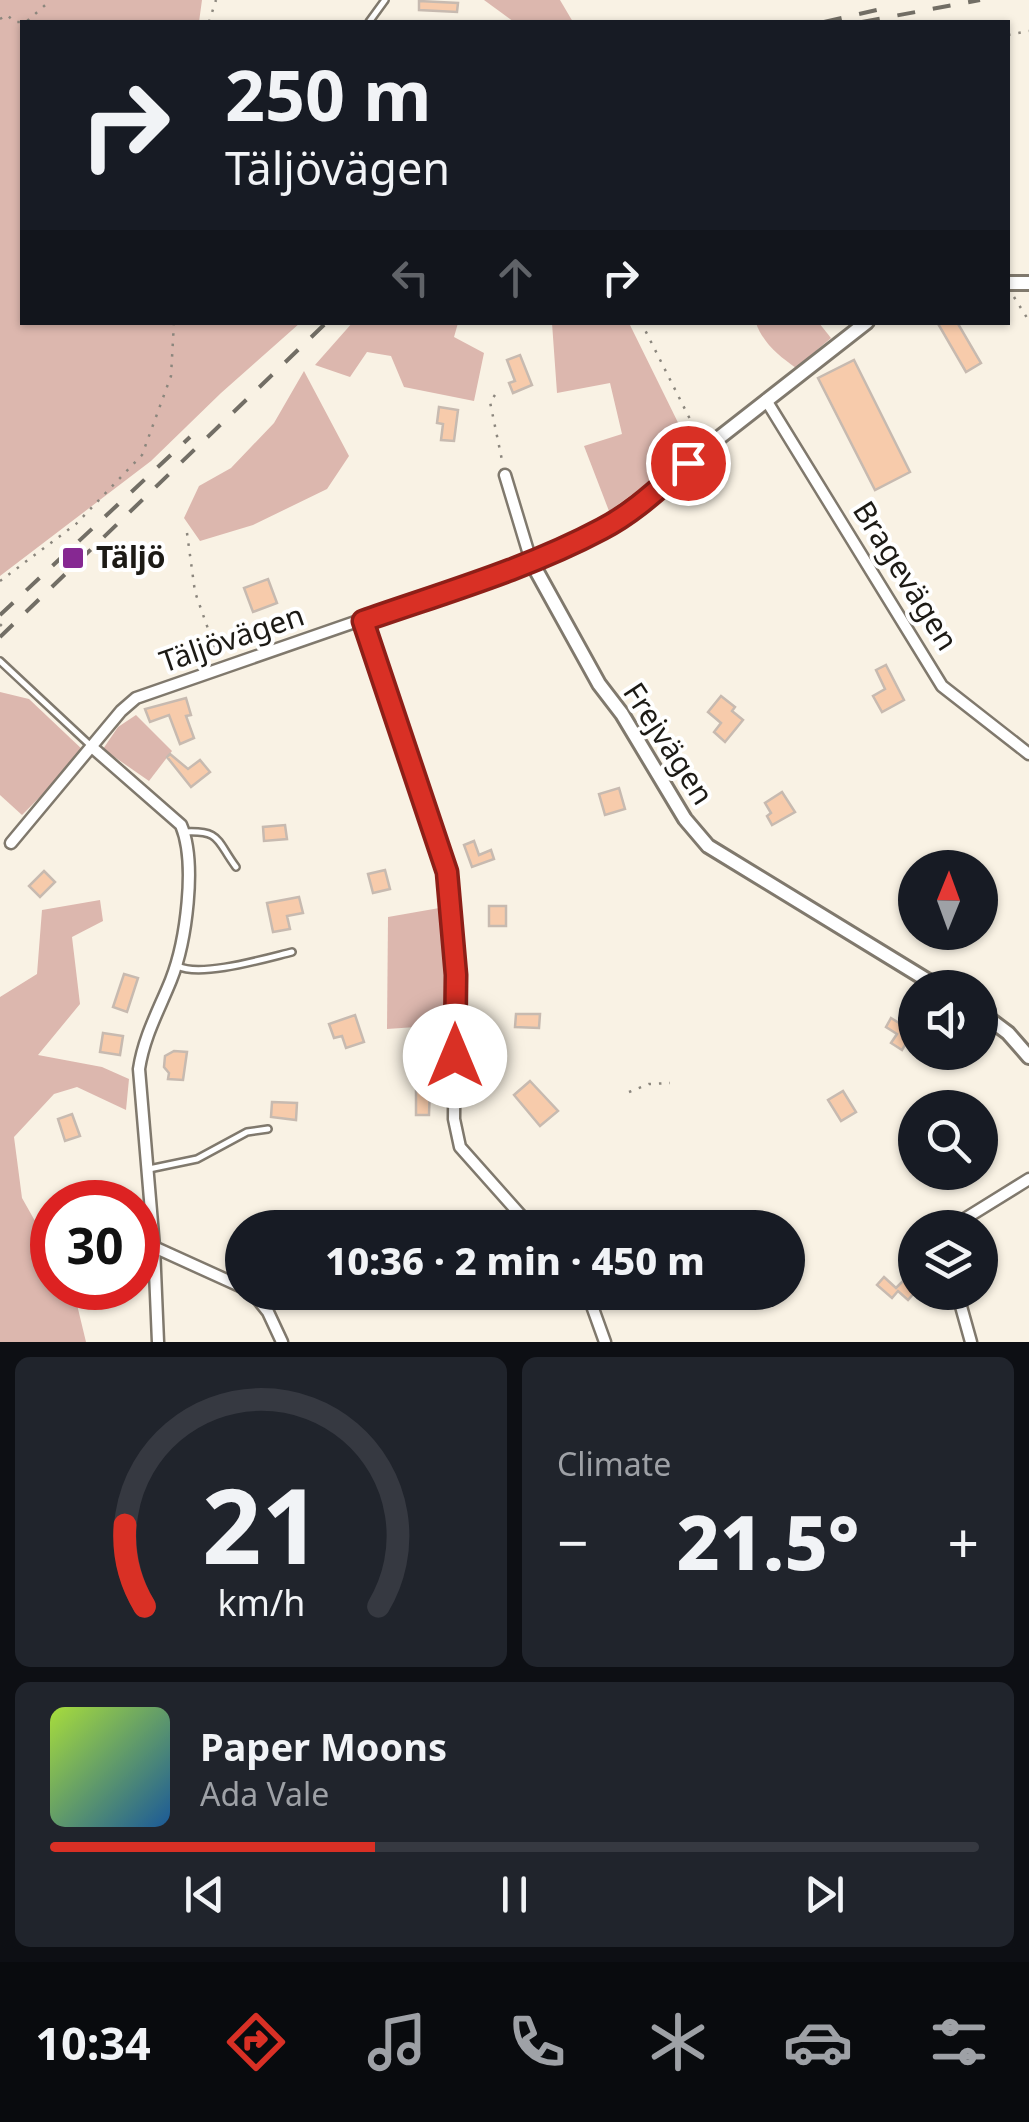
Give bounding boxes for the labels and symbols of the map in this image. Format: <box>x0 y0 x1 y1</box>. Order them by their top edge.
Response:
pin <box>646 421 731 506</box>
street label: Bragevägen <box>844 493 968 658</box>
place label: Täljö <box>96 536 166 577</box>
marker: Täljö <box>60 545 86 571</box>
street label: Täljövägen <box>154 594 309 681</box>
street label: Frejvägen <box>614 674 724 812</box>
north arrow <box>898 850 998 950</box>
position arrow <box>403 1004 507 1108</box>
speed limit sign: 30 <box>30 1180 160 1310</box>

